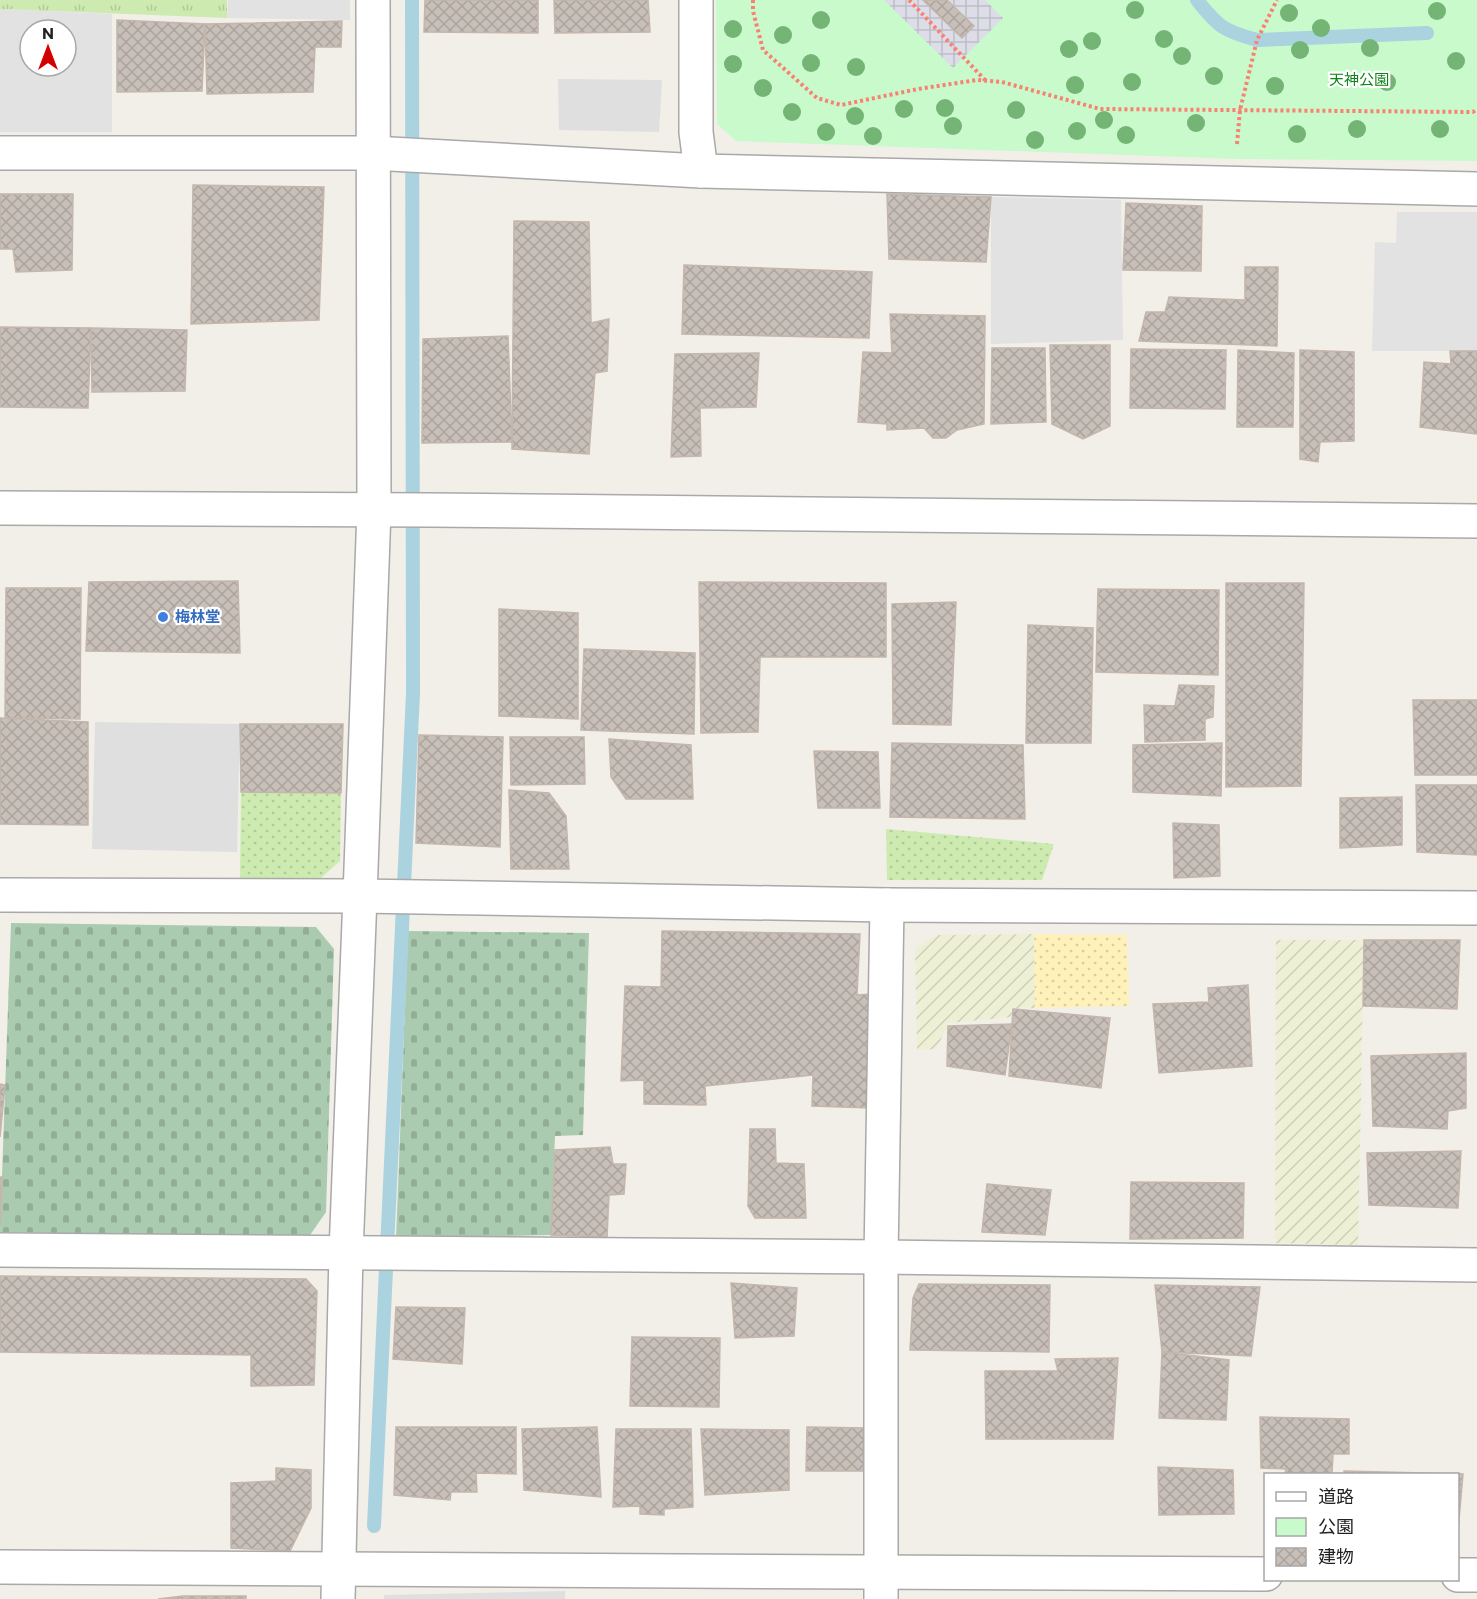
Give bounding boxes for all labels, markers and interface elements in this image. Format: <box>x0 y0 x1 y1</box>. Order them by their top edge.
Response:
north arrow <box>18 18 78 78</box>
text: N <box>42 23 54 42</box>
park label: 天神公園 <box>1329 70 1389 88</box>
place label: 梅林堂 <box>175 607 220 625</box>
marker: 梅林堂 <box>156 610 170 624</box>
legend <box>1264 1473 1459 1581</box>
text: 道路 <box>1318 1485 1354 1507</box>
text: 公園 <box>1318 1515 1354 1537</box>
text: 建物 <box>1318 1545 1354 1567</box>

